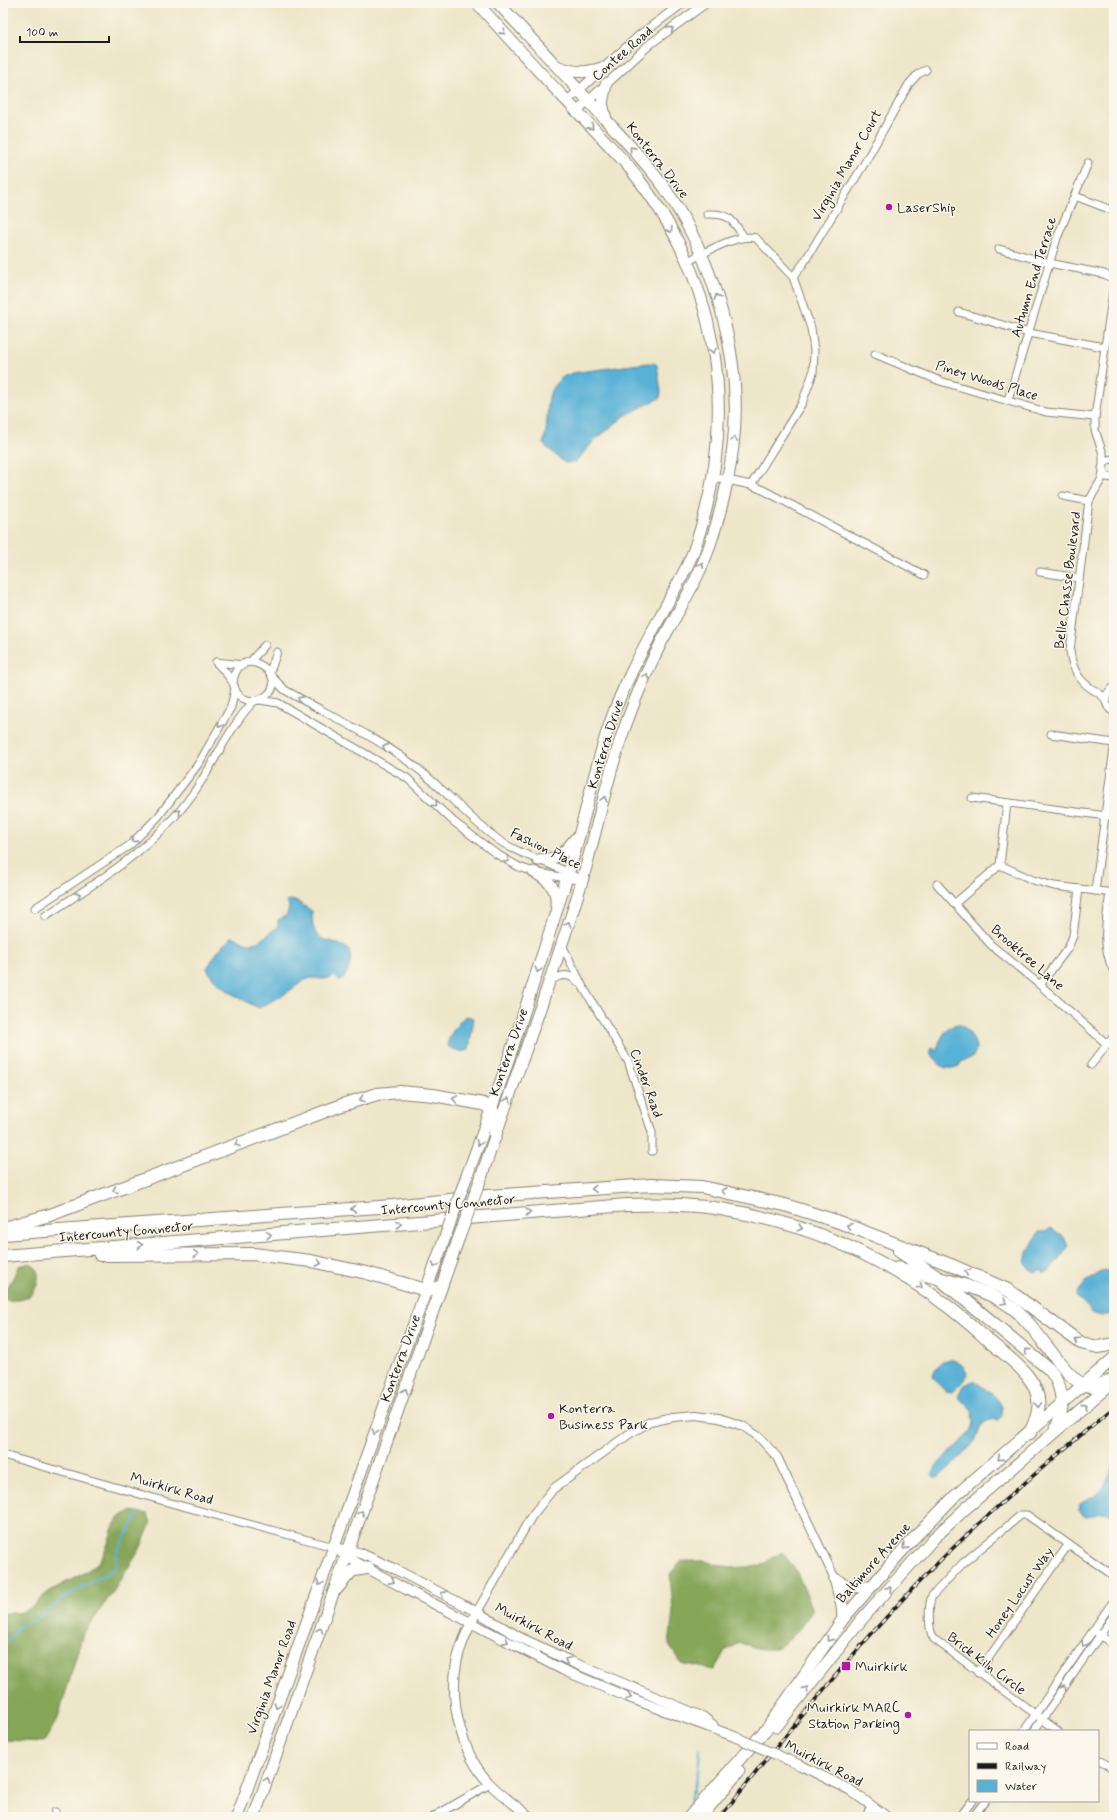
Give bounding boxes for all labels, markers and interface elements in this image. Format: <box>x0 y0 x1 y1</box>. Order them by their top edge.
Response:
scale bar <box>20 18 109 44</box>
street label: Contee Road <box>588 22 657 85</box>
text: 100 m <box>26 25 58 41</box>
one-way arrow <box>498 27 505 35</box>
one-way arrow <box>666 27 673 34</box>
street label: Virginia Manor Court <box>808 106 887 225</box>
street label: Konterra Drive <box>622 119 693 202</box>
one-way arrow <box>587 122 594 130</box>
one-way arrow <box>630 146 637 154</box>
place label: LaserShip <box>897 199 956 217</box>
marker: LaserShip <box>884 202 894 212</box>
street label: Autumn End Terrace <box>1007 214 1061 340</box>
one-way arrow <box>666 226 673 233</box>
one-way arrow <box>713 294 722 301</box>
one-way arrow <box>709 348 717 354</box>
street label: Piney Woods Place <box>933 357 1040 405</box>
one-way arrow <box>730 436 738 442</box>
street label: Belle Chasse Boulevard <box>1051 510 1085 650</box>
one-way arrow <box>696 561 704 569</box>
one-way arrow <box>641 673 649 680</box>
one-way arrow <box>297 696 304 703</box>
street label: Konterra Drive <box>584 698 628 791</box>
one-way arrow <box>218 721 225 728</box>
one-way arrow <box>382 744 389 751</box>
one-way arrow <box>599 796 608 803</box>
one-way arrow <box>431 799 438 806</box>
one-way arrow <box>174 810 181 817</box>
street label: Fashion Place <box>507 824 584 874</box>
one-way arrow <box>131 835 139 843</box>
one-way arrow <box>503 856 510 863</box>
one-way arrow <box>74 892 81 899</box>
one-way arrow <box>563 920 572 927</box>
street label: Brooktree Lane <box>987 921 1068 995</box>
one-way arrow <box>534 966 543 973</box>
street label: Konterra Drive <box>485 1006 532 1099</box>
street label: Cinder Road <box>625 1046 667 1120</box>
one-way arrow <box>358 1094 365 1103</box>
one-way arrow <box>452 1096 458 1104</box>
one-way arrow <box>503 1096 511 1103</box>
one-way arrow <box>233 1140 240 1148</box>
one-way arrow <box>476 1140 484 1147</box>
one-way arrow <box>591 1184 597 1193</box>
one-way arrow <box>111 1186 118 1194</box>
one-way arrow <box>720 1187 727 1196</box>
street label: Intercounty Connector <box>380 1190 516 1220</box>
one-way arrow <box>350 1204 356 1213</box>
one-way arrow <box>525 1208 531 1217</box>
street label: Intercounty Connector <box>58 1217 194 1247</box>
one-way arrow <box>396 1220 402 1229</box>
one-way arrow <box>796 1223 803 1232</box>
one-way arrow <box>845 1223 852 1231</box>
one-way arrow <box>266 1230 272 1239</box>
one-way arrow <box>137 1240 143 1249</box>
one-way arrow <box>193 1250 199 1258</box>
one-way arrow <box>316 1258 322 1267</box>
one-way arrow <box>431 1261 439 1268</box>
one-way arrow <box>964 1269 971 1277</box>
one-way arrow <box>916 1281 923 1289</box>
one-way arrow <box>1000 1297 1007 1305</box>
street label: Konterra Drive <box>377 1312 425 1405</box>
one-way arrow <box>1074 1337 1081 1345</box>
one-way arrow <box>1024 1349 1031 1356</box>
one-way arrow <box>400 1387 408 1394</box>
place label: Konterra Business Park <box>559 1400 648 1434</box>
one-way arrow <box>1034 1402 1042 1408</box>
one-way arrow <box>1080 1403 1088 1410</box>
marker: Konterra Business Park <box>546 1411 556 1421</box>
one-way arrow <box>371 1428 379 1435</box>
one-way arrow <box>997 1454 1005 1461</box>
street label: Muirkirk Road <box>128 1469 215 1509</box>
one-way arrow <box>356 1510 364 1517</box>
street label: Baltimore Avenue <box>833 1518 915 1607</box>
one-way arrow <box>903 1542 910 1550</box>
street label: Honey Locust Way <box>982 1544 1058 1641</box>
one-way arrow <box>388 1577 395 1584</box>
one-way arrow <box>317 1580 325 1587</box>
one-way arrow <box>884 1586 891 1594</box>
one-way arrow <box>440 1592 447 1599</box>
street label: Muirkirk Road <box>492 1599 575 1655</box>
street label: Virginia Manor Road <box>243 1618 302 1737</box>
one-way arrow <box>315 1626 324 1633</box>
street label: Brick Kiln Circle <box>943 1628 1029 1699</box>
one-way arrow <box>827 1634 834 1641</box>
one-way arrow <box>502 1637 509 1644</box>
one-way arrow <box>1081 1640 1089 1647</box>
one-way arrow <box>564 1656 571 1664</box>
place label: Muirkirk <box>855 1658 908 1676</box>
marker: Muirkirk <box>840 1660 852 1672</box>
one-way arrow <box>1059 1685 1067 1692</box>
one-way arrow <box>801 1687 808 1694</box>
one-way arrow <box>626 1693 633 1701</box>
place label: Muirkirk MARC Station Parking <box>807 1699 900 1734</box>
one-way arrow <box>273 1702 281 1709</box>
marker: Muirkirk MARC Station Parking <box>903 1710 913 1720</box>
legend <box>969 1730 1099 1802</box>
street label: Muirkirk Road <box>781 1737 866 1791</box>
text: Road <box>1005 1739 1029 1755</box>
text: Railway <box>1005 1759 1047 1775</box>
one-way arrow <box>263 1777 271 1784</box>
text: Water <box>1005 1779 1037 1795</box>

